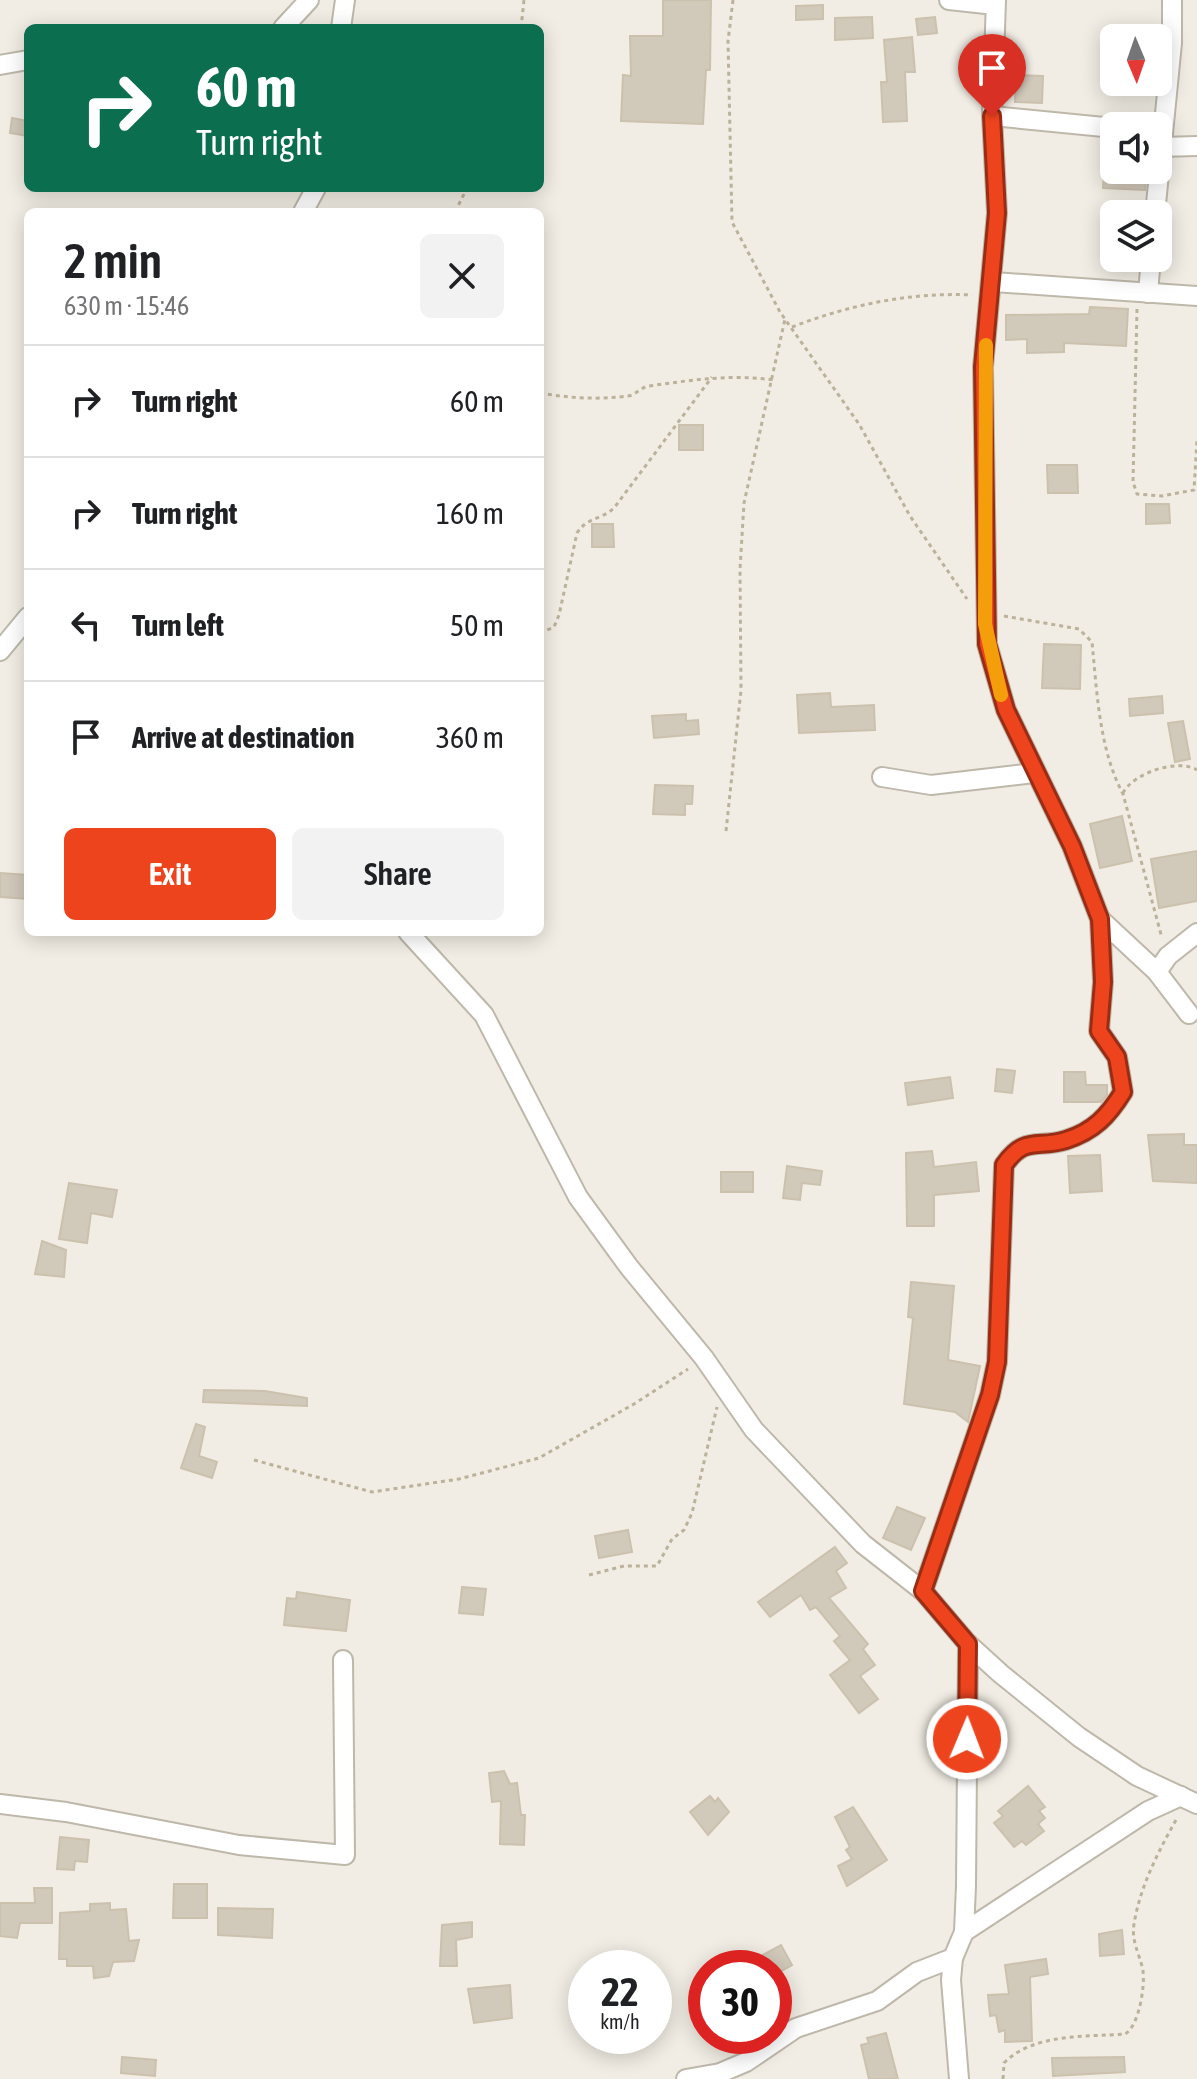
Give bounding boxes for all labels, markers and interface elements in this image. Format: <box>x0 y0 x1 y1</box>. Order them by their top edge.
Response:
north arrow <box>1100 24 1172 96</box>
map controls <box>1100 24 1172 272</box>
pin <box>958 34 1026 116</box>
icon: arrive <box>970 46 1014 90</box>
text: 60 m <box>196 55 297 119</box>
icon: right <box>64 56 168 160</box>
button: sound <box>1100 112 1172 184</box>
text: Turn right <box>196 121 323 163</box>
button: layers <box>1100 200 1172 272</box>
text: 2 min <box>64 233 162 288</box>
button: close <box>420 234 504 318</box>
text: 630 m · 15:46 <box>64 291 189 321</box>
icon: right <box>64 379 108 423</box>
text: Turn right <box>132 384 238 418</box>
text: 60 m <box>450 384 504 418</box>
icon: right <box>64 491 108 535</box>
text: Turn right <box>132 496 238 530</box>
text: 160 m <box>436 496 504 530</box>
icon: left <box>64 603 108 647</box>
text: Turn left <box>132 608 224 642</box>
text: 50 m <box>450 608 504 642</box>
icon: arrive <box>64 715 108 759</box>
text: Arrive at destination <box>132 720 354 754</box>
text: 360 m <box>436 720 504 754</box>
button: Exit <box>64 828 276 920</box>
button: Share <box>292 828 504 920</box>
position arrow <box>925 1697 1009 1781</box>
speed limit sign: 30 <box>688 1950 792 2054</box>
text: 22 <box>601 1969 639 2014</box>
text: km/h <box>600 2010 640 2033</box>

